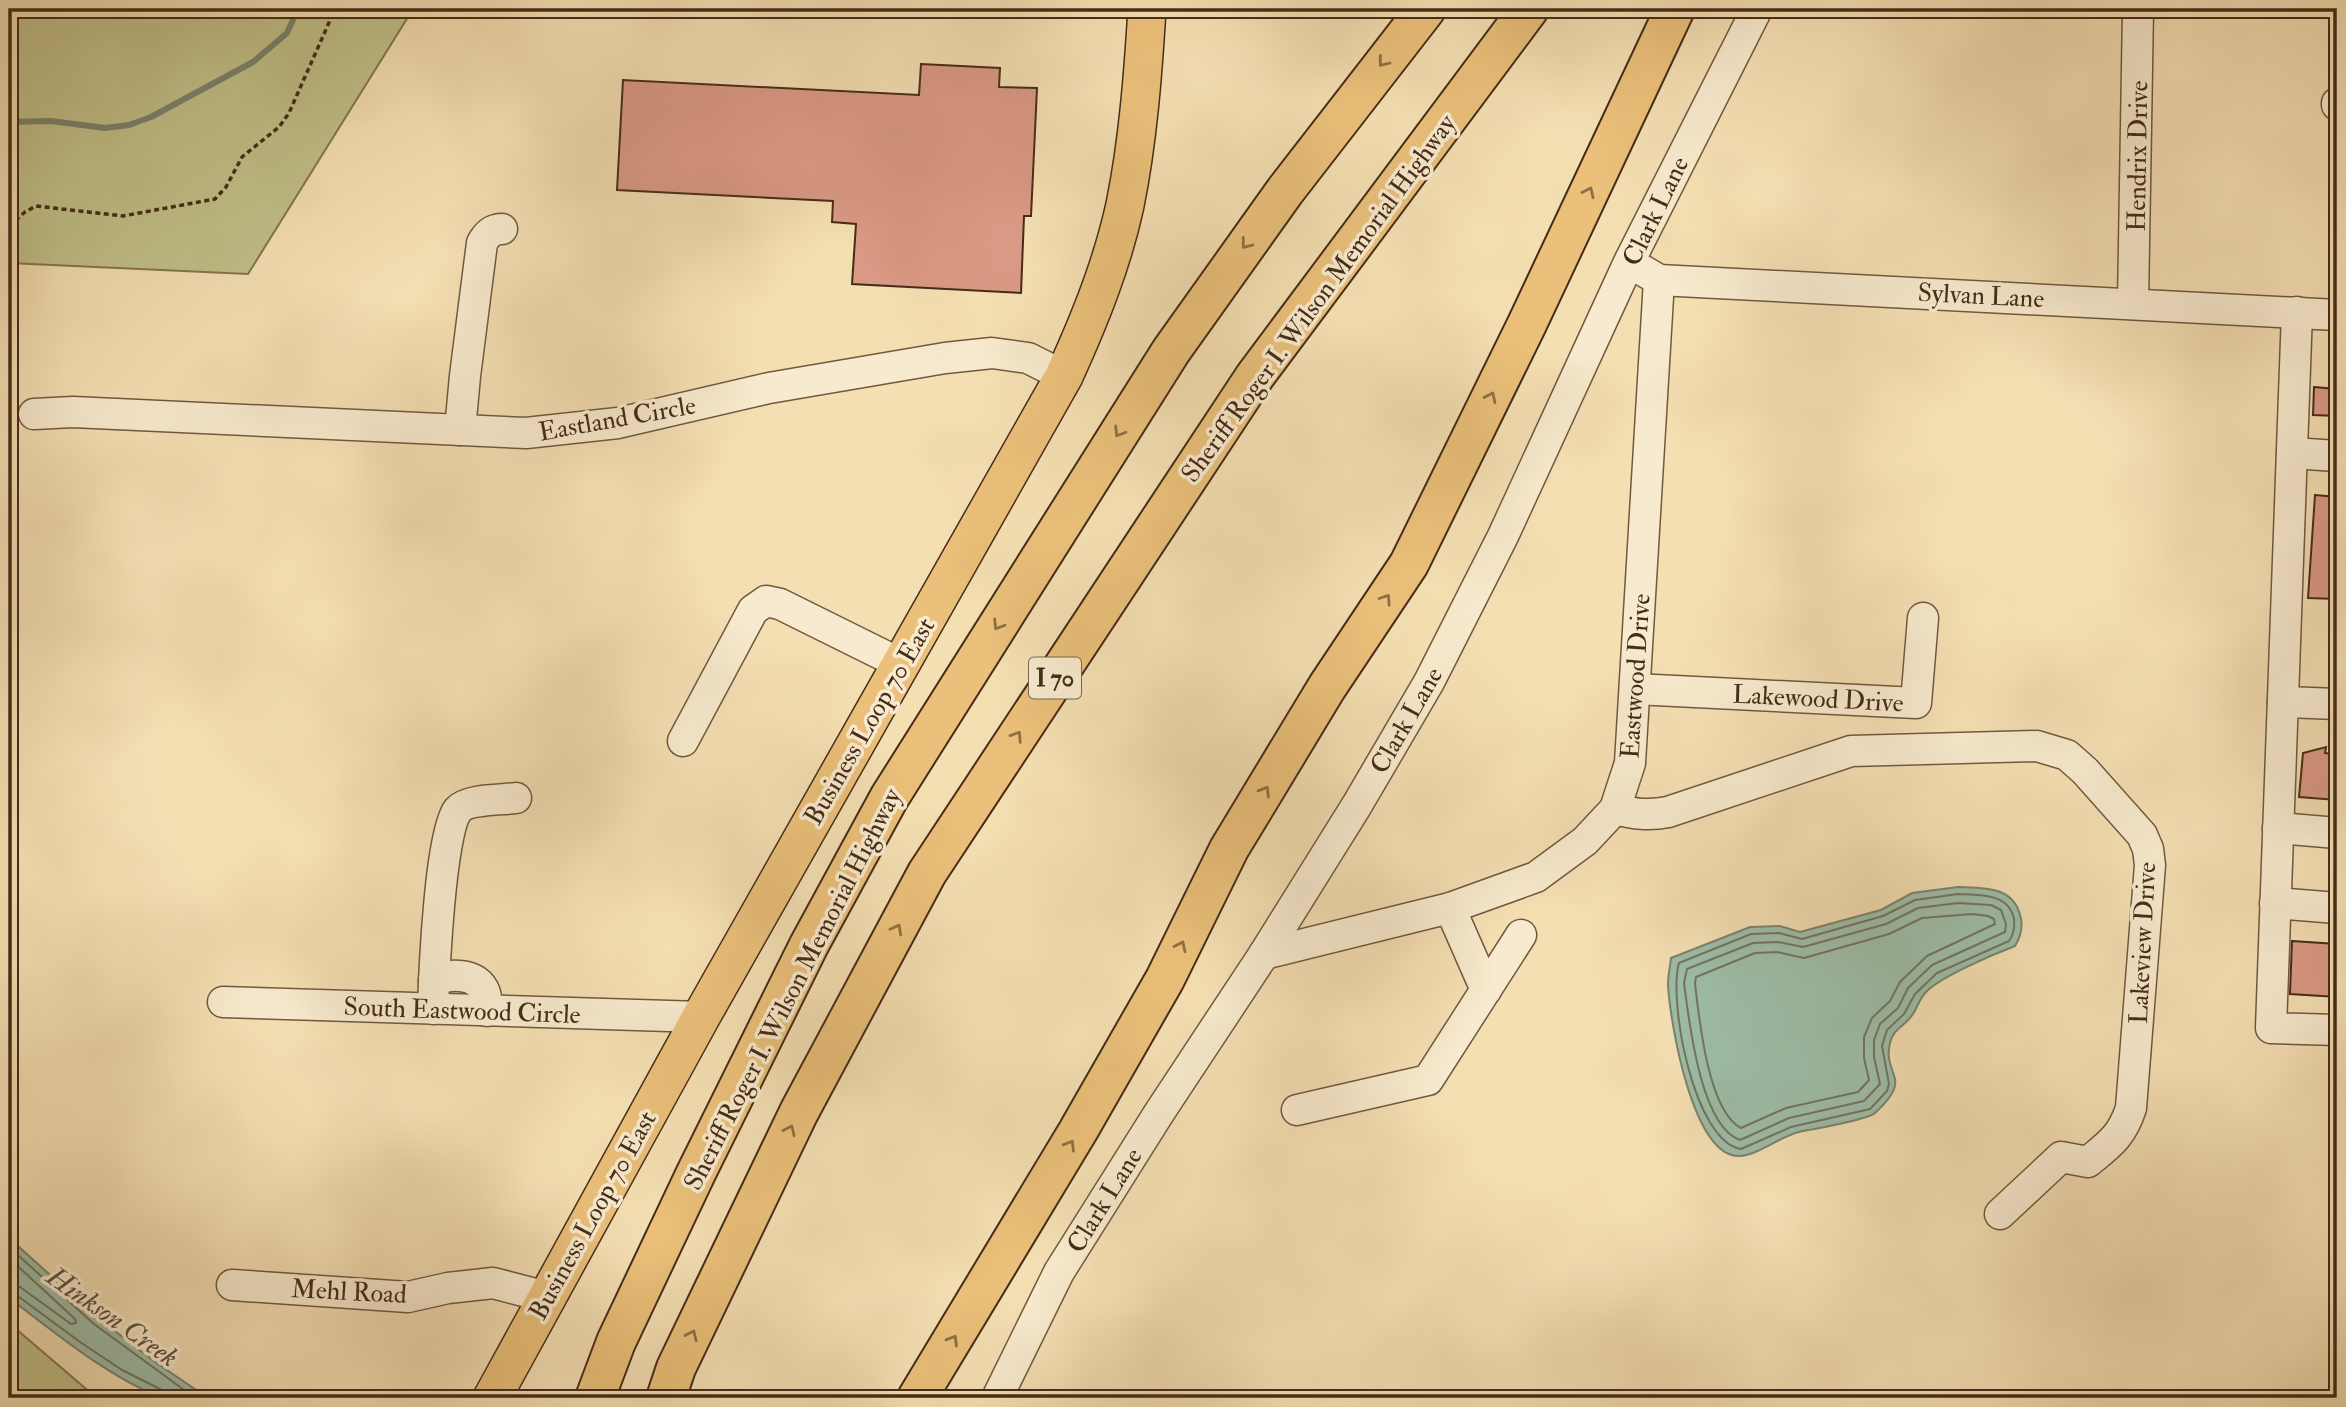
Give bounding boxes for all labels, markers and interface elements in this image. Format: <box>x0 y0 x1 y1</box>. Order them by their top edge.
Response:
one-way arrow <box>1379 55 1392 67</box>
street label: Hendrix Drive <box>2121 80 2155 232</box>
street label: Sheriff Roger I. Wilson Memorial Highway <box>1175 108 1463 489</box>
street label: Clark Lane <box>1616 151 1696 271</box>
one-way arrow <box>1581 187 1595 199</box>
one-way arrow <box>1242 236 1255 249</box>
street label: Sylvan Lane <box>1917 277 2045 315</box>
street label: Eastland Circle <box>536 389 698 449</box>
one-way arrow <box>1482 392 1496 404</box>
one-way arrow <box>1115 425 1128 438</box>
street label: Eastwood Drive <box>1614 592 1658 760</box>
one-way arrow <box>1378 593 1391 606</box>
street label: Business Loop 70 East <box>798 612 943 831</box>
one-way arrow <box>994 617 1007 630</box>
road number: I 70 <box>1029 658 1081 698</box>
street label: Clark Lane <box>1364 661 1450 779</box>
street label: Lakewood Drive <box>1732 679 1904 719</box>
one-way arrow <box>1009 731 1022 744</box>
street label: Sheriff Roger I. Wilson Memorial Highway <box>677 783 909 1196</box>
one-way arrow <box>1256 785 1269 798</box>
street label: Lakeview Drive <box>2123 861 2163 1025</box>
one-way arrow <box>889 924 902 937</box>
one-way arrow <box>1173 941 1187 953</box>
street label: South Eastwood Circle <box>343 991 581 1031</box>
street label: Business Loop 70 East <box>522 1105 664 1326</box>
one-way arrow <box>782 1125 796 1137</box>
one-way arrow <box>1062 1139 1075 1152</box>
street label: Clark Lane <box>1060 1142 1150 1259</box>
water label: Hinkson Creek <box>38 1258 185 1375</box>
street label: Mehl Road <box>290 1273 408 1311</box>
one-way arrow <box>684 1330 698 1342</box>
one-way arrow <box>944 1334 957 1347</box>

